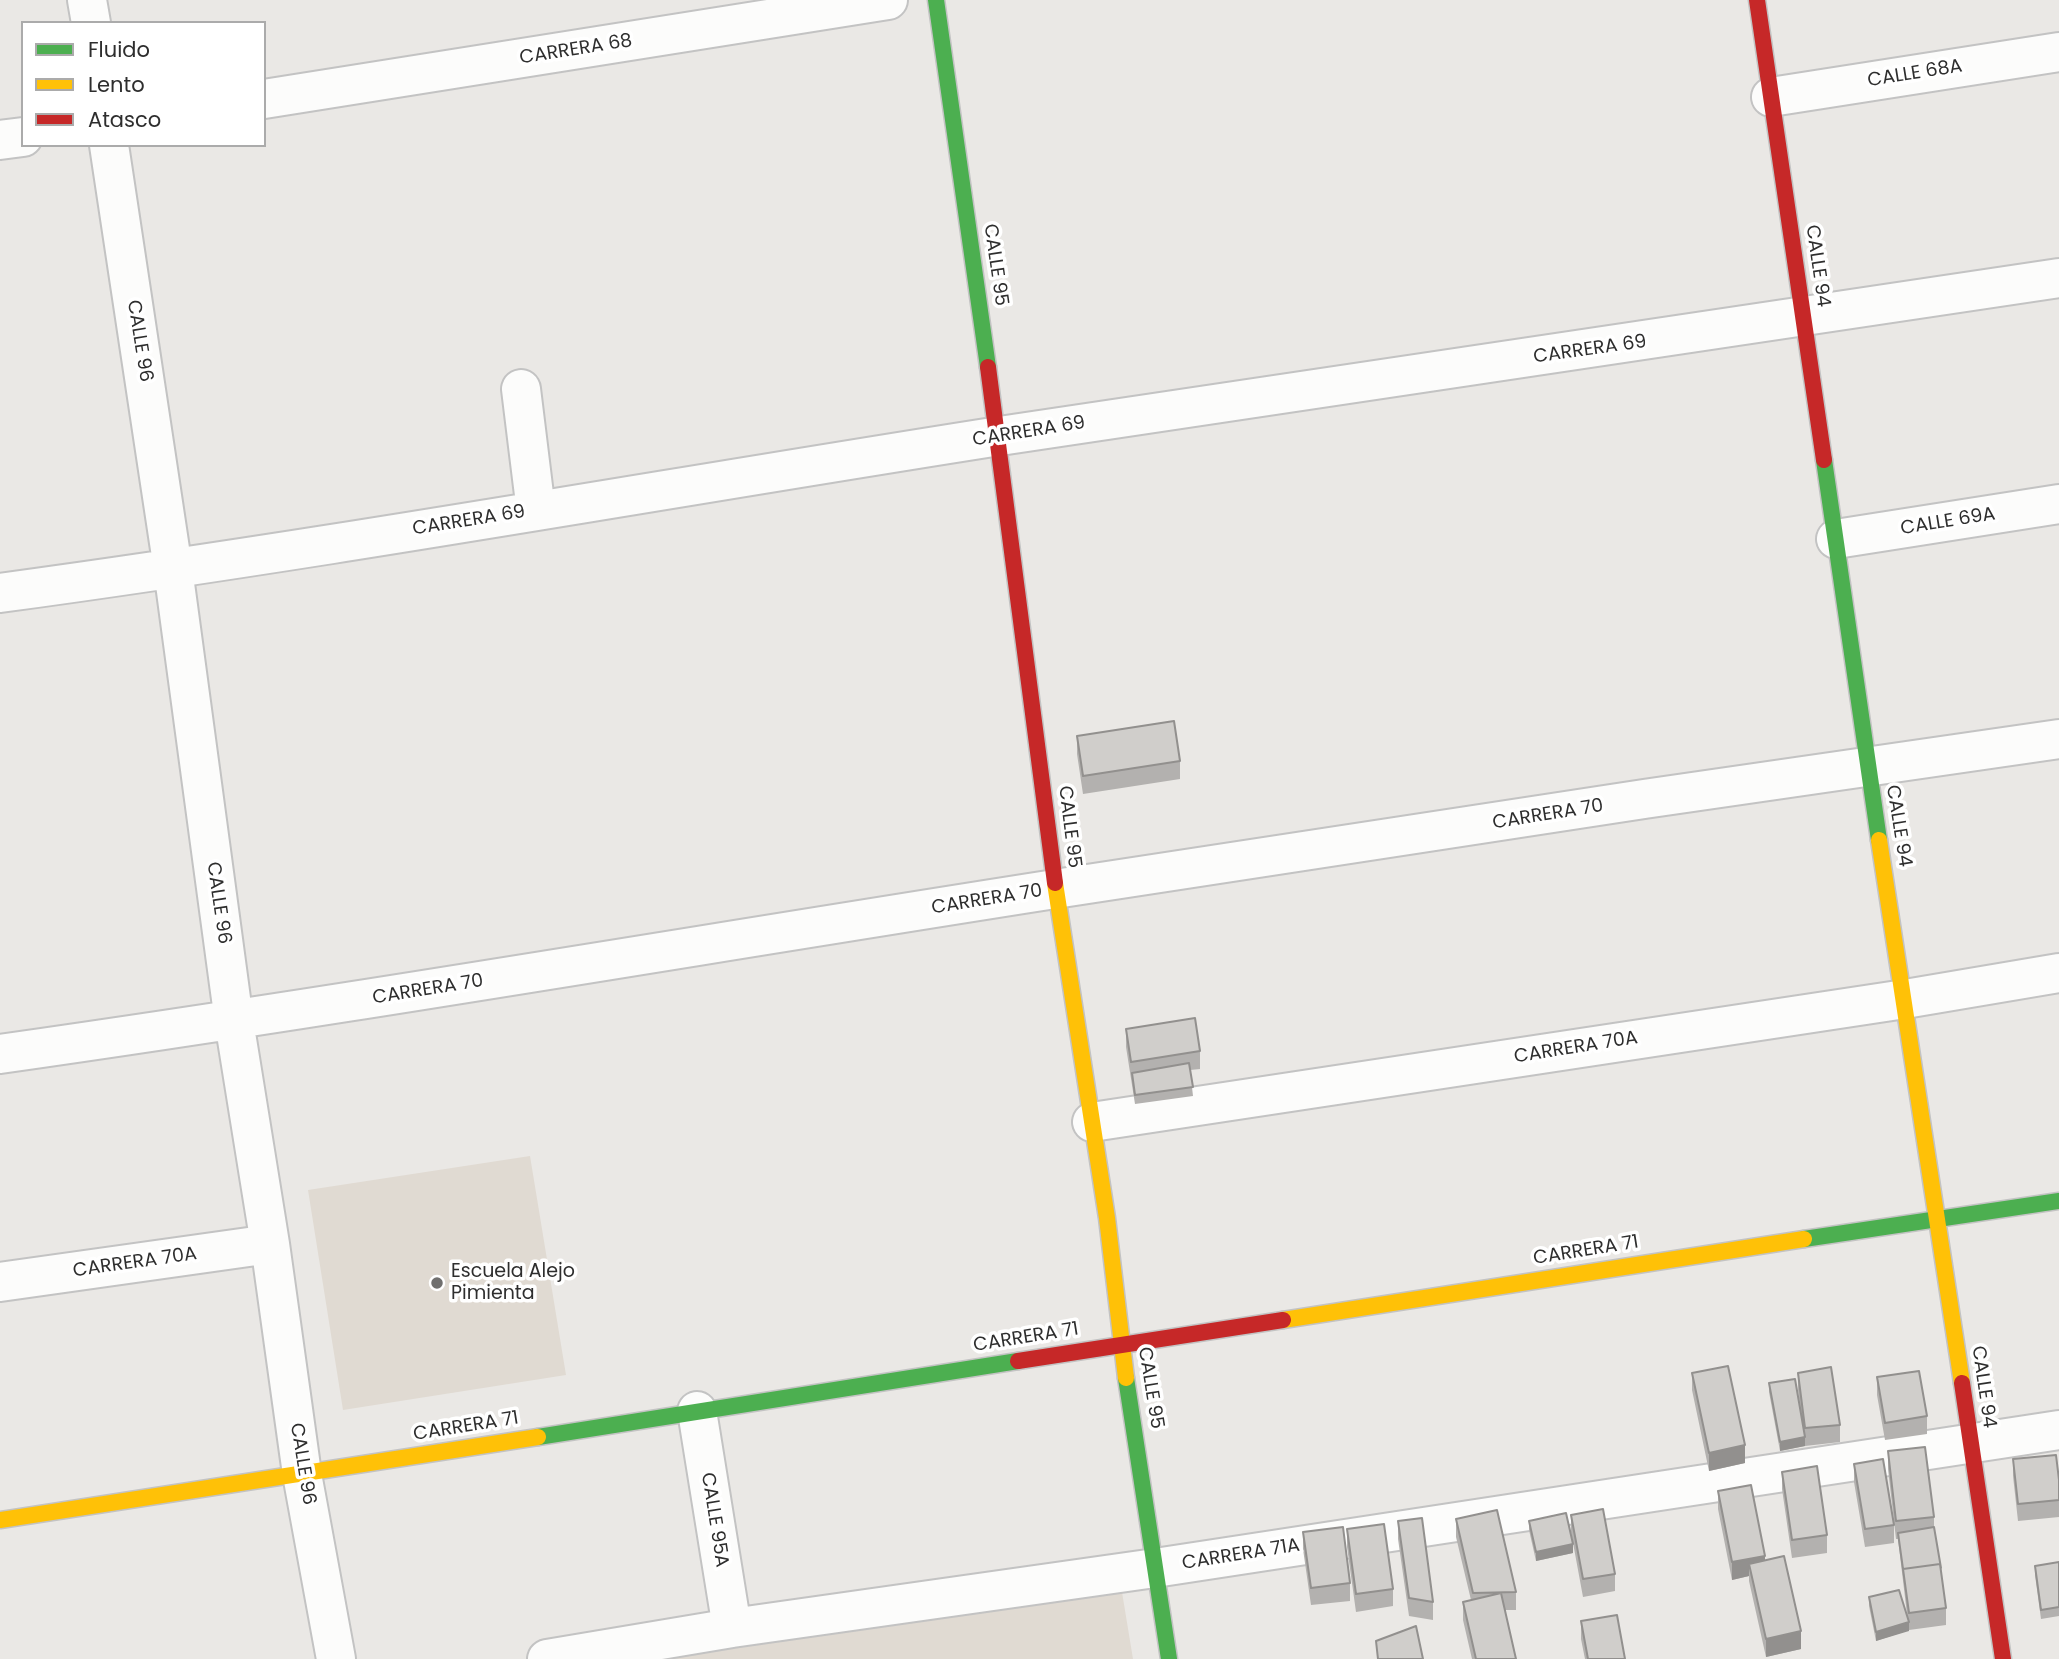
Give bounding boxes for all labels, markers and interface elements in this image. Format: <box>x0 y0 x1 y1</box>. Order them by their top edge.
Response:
legend <box>21 21 266 147</box>
street label: CARRERA 68 <box>518 30 634 70</box>
text: Fluido <box>88 35 150 64</box>
street label: CALLE 68A <box>1866 55 1964 93</box>
text: Lento <box>88 70 145 99</box>
text: Atasco <box>88 105 161 134</box>
street label: CALLE 95 <box>978 223 1012 307</box>
street label: CALLE 94 <box>1800 224 1834 308</box>
street label: CALLE 96 <box>121 298 157 384</box>
street label: CARRERA 69 <box>1532 331 1648 369</box>
street label: CARRERA 69 <box>971 412 1087 452</box>
street label: CARRERA 69 <box>411 501 527 541</box>
street label: CALLE 69A <box>1899 503 1997 541</box>
street label: CALLE 94 <box>1880 783 1916 869</box>
street label: CALLE 95 <box>1053 785 1085 869</box>
street label: CARRERA 70 <box>1491 795 1605 835</box>
street label: CALLE 96 <box>201 860 235 946</box>
street label: CARRERA 70 <box>930 880 1044 920</box>
street label: CARRERA 70 <box>371 970 485 1010</box>
street label: CARRERA 70A <box>1513 1027 1639 1069</box>
street label: CARRERA 71 <box>1532 1231 1640 1271</box>
street label: CARRERA 70A <box>72 1243 198 1283</box>
place label: Escuela Alejo Pimienta <box>451 1261 575 1305</box>
marker: Escuela Alejo Pimienta <box>429 1275 445 1291</box>
street label: CARRERA 71 <box>972 1318 1080 1358</box>
street label: CALLE 95 <box>1132 1345 1168 1431</box>
street label: CALLE 94 <box>1966 1345 2000 1429</box>
street label: CARRERA 71 <box>412 1407 520 1447</box>
street label: CALLE 96 <box>284 1421 320 1507</box>
street label: CALLE 95A <box>695 1471 733 1569</box>
street label: CARRERA 71A <box>1180 1534 1302 1576</box>

